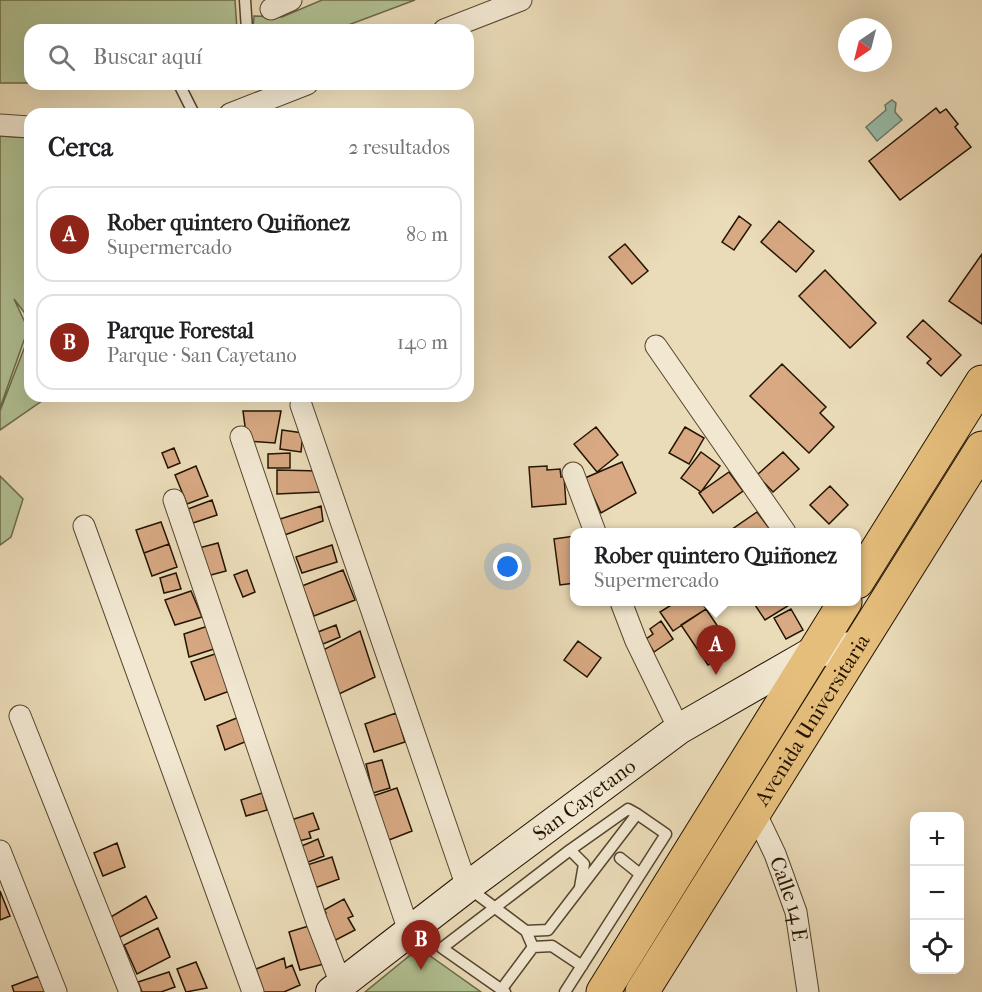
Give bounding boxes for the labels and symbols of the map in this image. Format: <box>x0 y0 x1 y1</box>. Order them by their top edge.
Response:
north arrow <box>838 18 892 72</box>
your location <box>493 552 522 581</box>
pin: A <box>696 626 736 675</box>
street label: Avenida Universitaria <box>749 630 875 811</box>
street label: San Cayetano <box>528 754 640 846</box>
street label: Calle 14 E <box>765 853 812 943</box>
pin: B <box>402 920 440 970</box>

